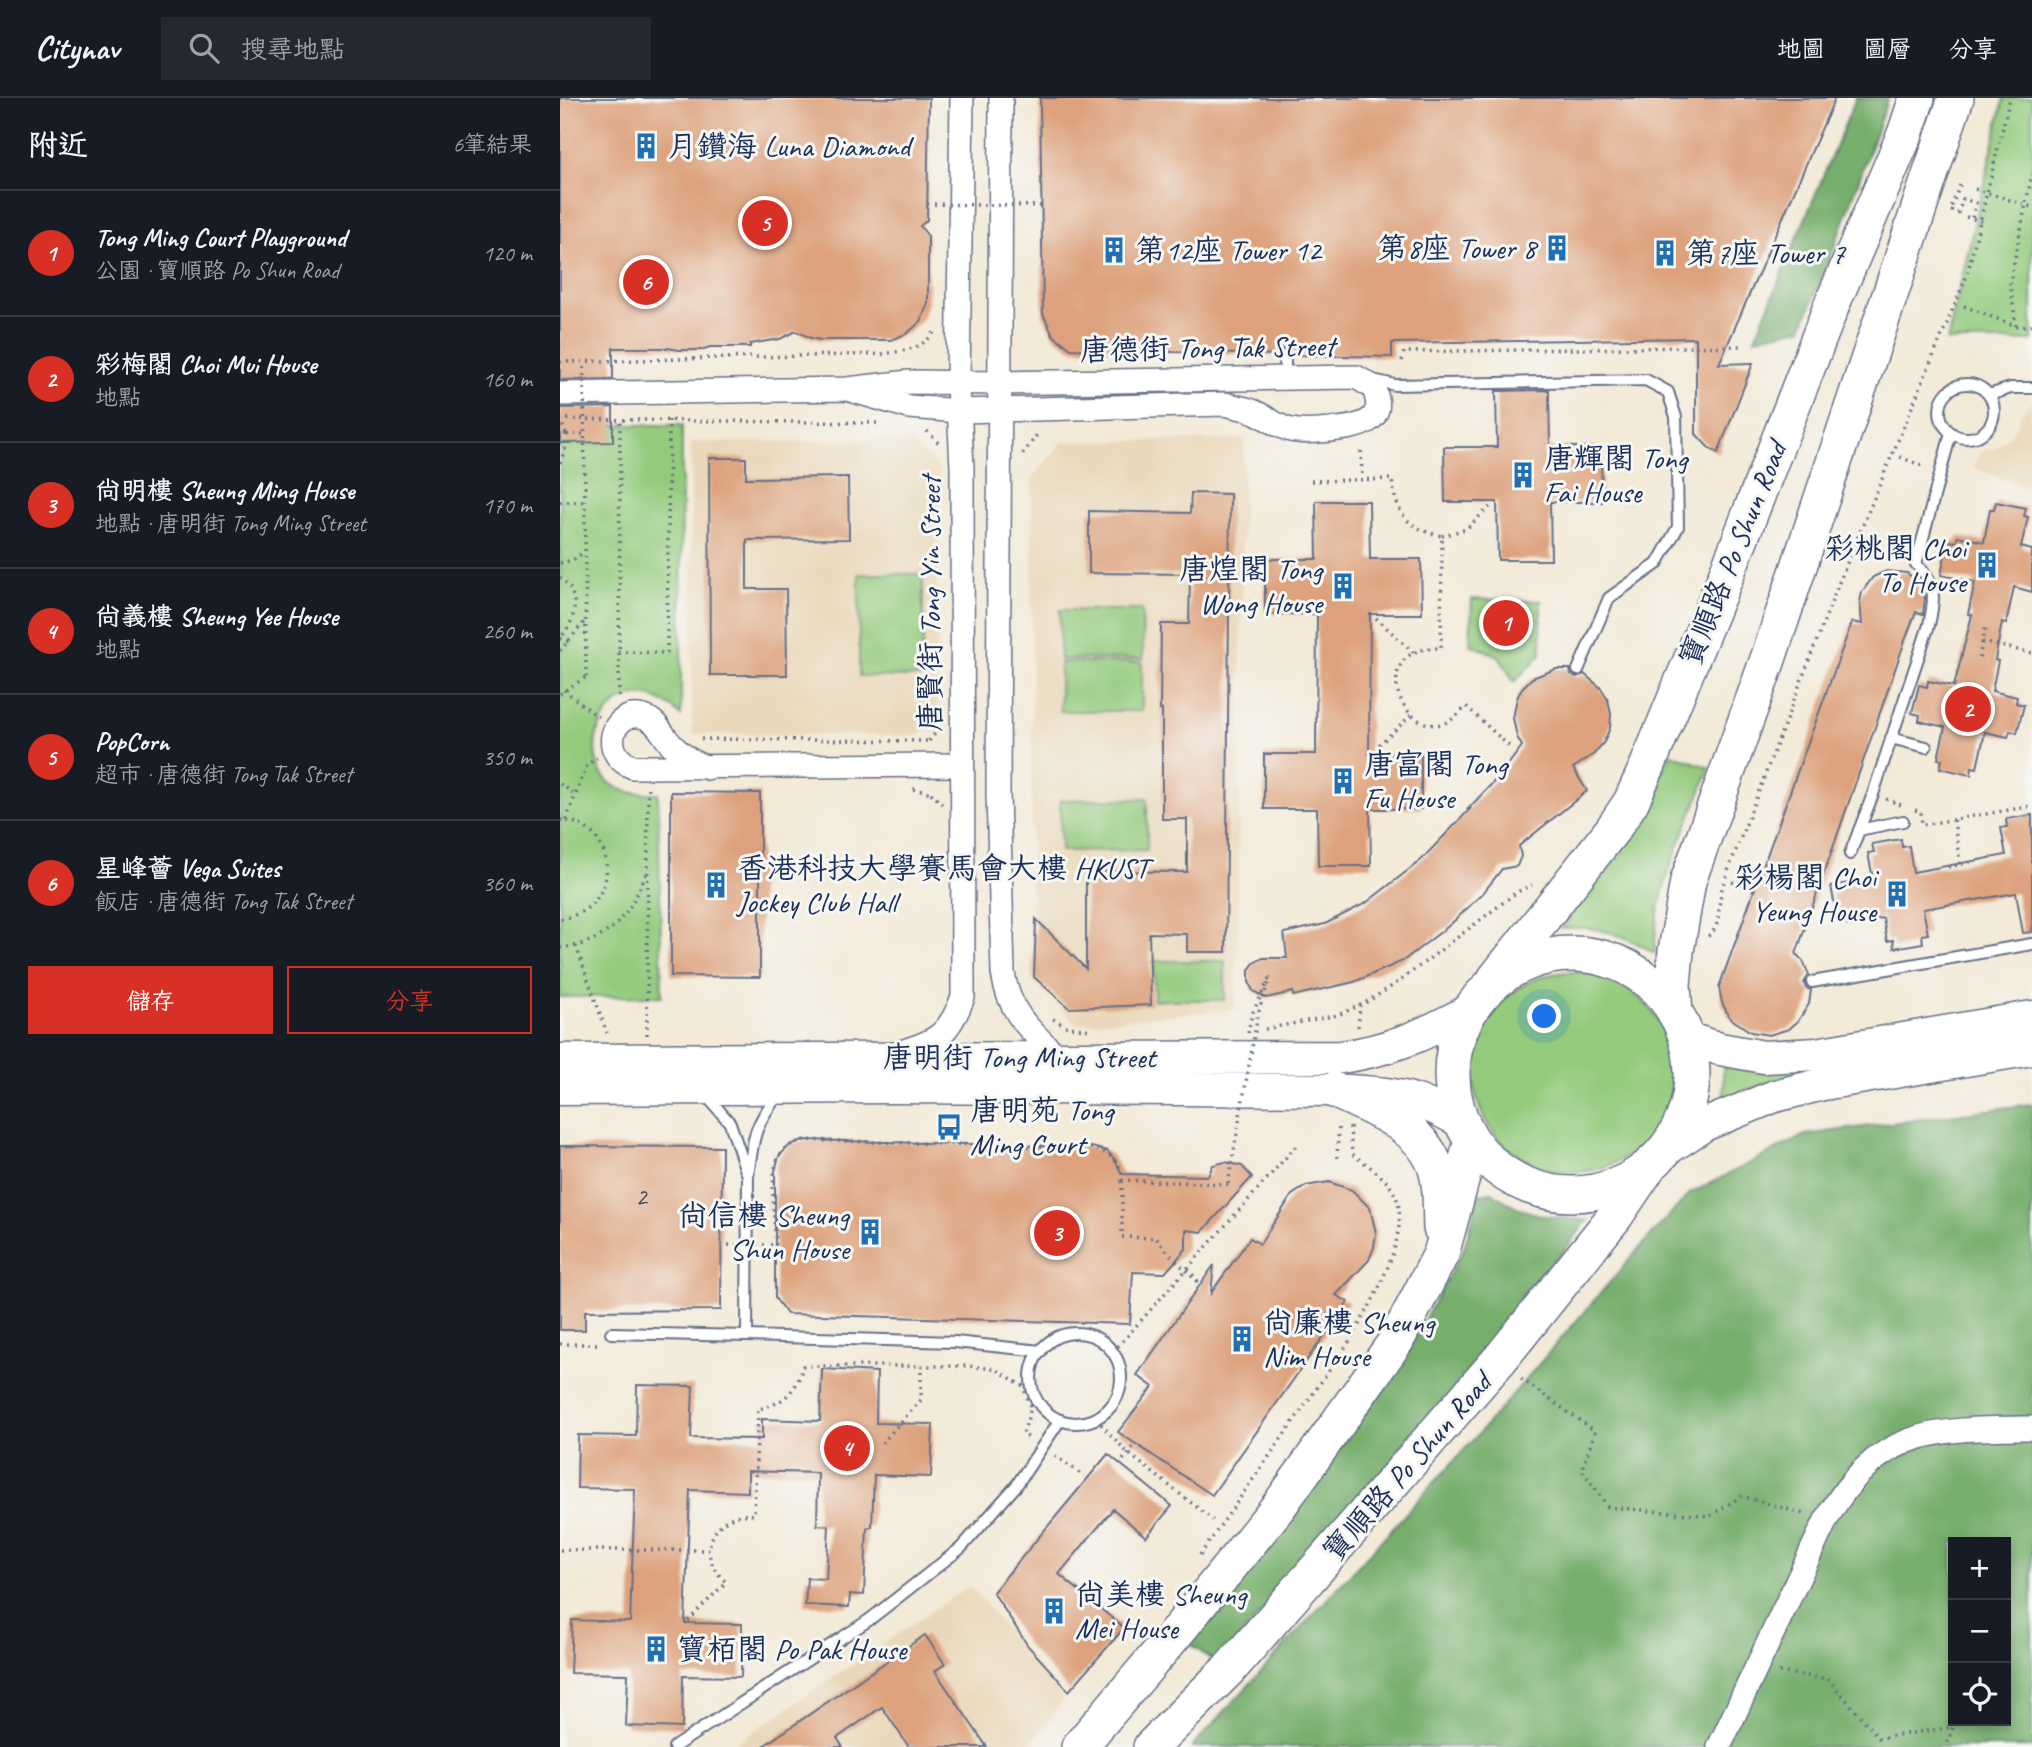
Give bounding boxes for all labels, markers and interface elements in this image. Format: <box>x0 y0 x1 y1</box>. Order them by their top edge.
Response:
search box <box>161 17 651 80</box>
text: Citynav <box>35 27 119 69</box>
icon: search <box>185 29 223 67</box>
text: 搜尋地點 <box>241 33 345 66</box>
text: 地圖 <box>1777 34 1825 64</box>
text: 圖層 <box>1863 34 1911 64</box>
text: 分享 <box>1949 34 1997 64</box>
text: 附近 <box>28 126 88 164</box>
place label: 月鑽海 Luna Diamond <box>667 127 914 165</box>
text: 6筆結果 <box>453 130 532 159</box>
building icon: 月鑽海 Luna Diamond <box>631 131 661 161</box>
pin: 5 <box>742 197 788 249</box>
text: Tong Ming Court Playground <box>95 221 346 254</box>
place label: 第8座 Tower 8 <box>1377 229 1538 267</box>
place label: 第12座 Tower 12 <box>1135 231 1323 269</box>
building icon: 第8座 Tower 8 <box>1542 233 1572 263</box>
place label: 第7座 Tower 7 <box>1686 234 1846 272</box>
building icon: 第12座 Tower 12 <box>1099 235 1129 265</box>
building icon: 第7座 Tower 7 <box>1650 238 1680 268</box>
text: 1 <box>46 239 56 268</box>
text: 120 m <box>483 239 532 268</box>
text: 公園 · 寶順路 Po Shun Road <box>95 256 339 285</box>
pin: 6 <box>623 256 669 308</box>
street label: 唐德街 Tong Tak Street <box>1079 327 1339 369</box>
text: 彩梅閣 Choi Mui House <box>95 348 316 381</box>
text: 2 <box>46 365 56 394</box>
text: 160 m <box>483 365 532 394</box>
text: 地點 <box>95 383 141 412</box>
street label: 寶順路 Po Shun Road <box>1671 432 1797 672</box>
place label: 唐輝閣 Tong Fai House <box>1544 439 1689 511</box>
building icon: 唐輝閣 Tong Fai House <box>1508 460 1538 490</box>
street label: 唐賢街 Tong Yin Street <box>911 472 949 732</box>
text: 尚明樓 Sheung Ming House <box>95 474 354 507</box>
text: 3 <box>46 491 56 520</box>
text: 170 m <box>483 491 532 520</box>
text: 地點 · 唐明街 Tong Ming Street <box>95 509 366 538</box>
place label: 彩桃閣 Choi To House <box>1824 529 1969 601</box>
place label: 唐煌閣 Tong Wong House <box>1179 550 1324 622</box>
building icon: 彩桃閣 Choi To House <box>1972 550 2002 580</box>
building icon: 唐煌閣 Tong Wong House <box>1328 571 1358 601</box>
pin: 1 <box>1483 597 1529 649</box>
text: 尚義樓 Sheung Yee House <box>95 600 338 633</box>
text: 4 <box>46 617 56 646</box>
text: 260 m <box>483 617 532 646</box>
text: 地點 <box>95 635 141 664</box>
pin: 2 <box>1945 683 1991 735</box>
text: PopCorn <box>95 725 169 758</box>
text: 5 <box>46 743 56 772</box>
text: 350 m <box>483 743 532 772</box>
place label: 唐富閣 Tong Fu House <box>1364 745 1509 817</box>
text: 超市 · 唐德街 Tong Tak Street <box>95 760 352 789</box>
building icon: 唐富閣 Tong Fu House <box>1328 766 1358 796</box>
place label: 香港科技大學賽馬會大樓 HKUST Jockey Club Hall <box>735 849 1155 921</box>
text: 星峰薈 Vega Suites <box>95 852 280 885</box>
place label: 彩楊閣 Choi Yeung House <box>1734 858 1879 930</box>
text: 6 <box>46 869 56 898</box>
text: 360 m <box>483 869 532 898</box>
building icon: 香港科技大學賽馬會大樓 HKUST Jockey Club Hall <box>701 870 731 900</box>
building icon: 彩楊閣 Choi Yeung House <box>1882 879 1912 909</box>
text: 飯店 · 唐德街 Tong Tak Street <box>95 887 352 916</box>
button: 儲存 <box>28 966 273 1034</box>
button: 分享 <box>287 966 532 1034</box>
your location <box>1527 999 1561 1033</box>
street label: 唐明街 Tong Ming Street <box>882 1038 1159 1076</box>
place label: 唐明苑 Tong Ming Court <box>970 1091 1115 1163</box>
bus stop icon: 唐明苑 Tong Ming Court <box>934 1112 964 1142</box>
house number: 2 <box>635 1180 649 1213</box>
place label: 尚信樓 Sheung Shun House <box>678 1196 851 1268</box>
pin: 3 <box>1034 1207 1080 1259</box>
building icon: 尚信樓 Sheung Shun House <box>855 1217 885 1247</box>
place label: 尚廉樓 Sheung Nim House <box>1263 1303 1437 1375</box>
building icon: 尚廉樓 Sheung Nim House <box>1227 1324 1257 1354</box>
street label: 寶順路 Po Shun Road <box>1314 1361 1502 1570</box>
pin: 4 <box>824 1422 870 1474</box>
map controls <box>1948 1537 2011 1726</box>
button: + <box>1948 1537 2011 1600</box>
place label: 尚美樓 Sheung Mei House <box>1075 1575 1249 1647</box>
building icon: 尚美樓 Sheung Mei House <box>1039 1596 1069 1626</box>
button: − <box>1948 1600 2011 1663</box>
place label: 寶栢閣 Po Pak House <box>677 1630 909 1668</box>
building icon: 寶栢閣 Po Pak House <box>641 1634 671 1664</box>
button: locate <box>1948 1663 2011 1726</box>

